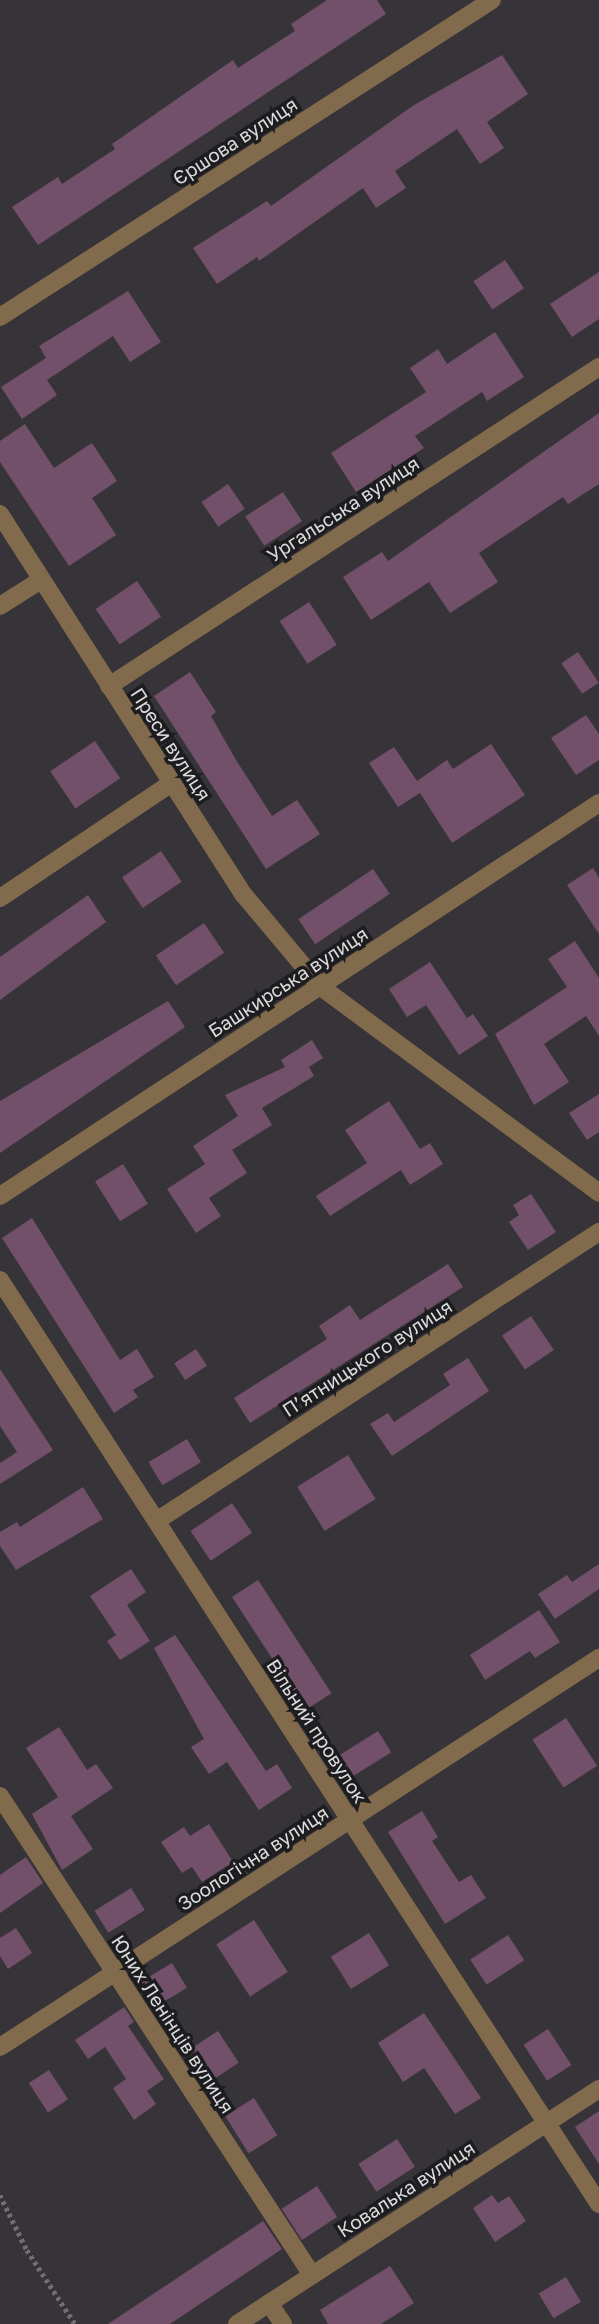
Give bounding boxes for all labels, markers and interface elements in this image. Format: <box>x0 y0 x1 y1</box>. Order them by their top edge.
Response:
street label: Єршова вулиця <box>169 92 301 190</box>
street label: Ургальська вулиця <box>263 451 423 567</box>
street label: Преси вулиця <box>126 683 216 805</box>
street label: Башкирська вулиця <box>204 922 372 1042</box>
street label: П’ятницького вулиця <box>278 1295 456 1421</box>
street label: Вільний провулок <box>262 1655 372 1807</box>
street label: Зоологічна вулиця <box>173 1801 333 1915</box>
street label: Юних Ленінців вулиця <box>107 1931 239 2117</box>
street label: Ковалька вулиця <box>333 2136 479 2242</box>

